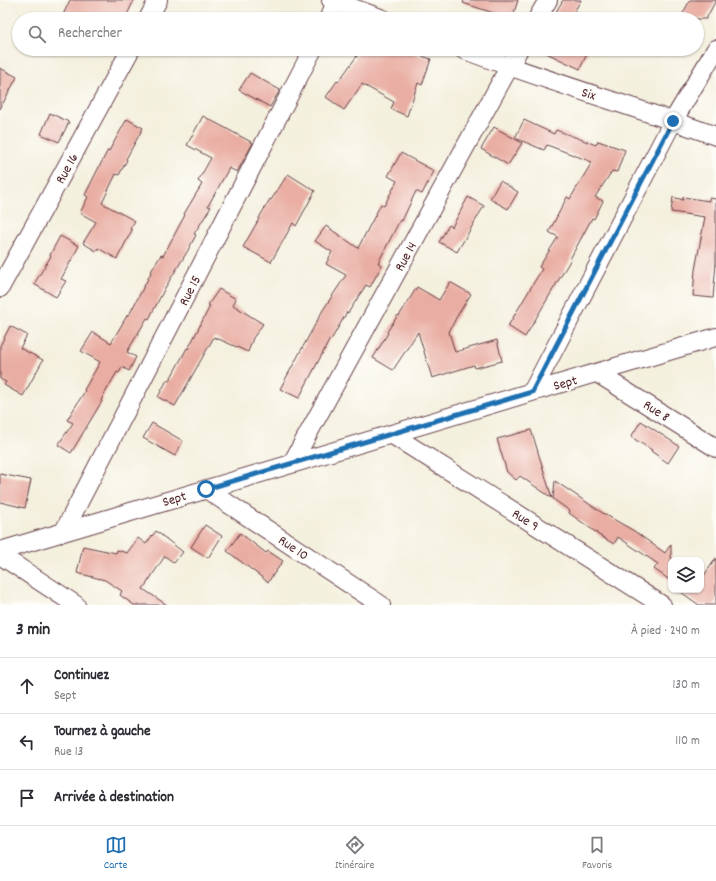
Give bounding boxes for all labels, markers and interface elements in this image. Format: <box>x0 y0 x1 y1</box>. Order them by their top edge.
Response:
search box <box>12 12 704 56</box>
icon: search <box>26 23 48 45</box>
text: Rechercher <box>58 23 122 45</box>
street label: Six <box>579 83 598 107</box>
route end <box>664 112 682 130</box>
street label: Rue 16 <box>51 150 84 188</box>
street label: Rue 14 <box>390 239 423 275</box>
street label: Rue 15 <box>175 272 207 310</box>
street label: Sept <box>551 371 580 397</box>
street label: Rue 8 <box>639 396 673 428</box>
route start <box>197 480 215 498</box>
street label: Sept <box>160 487 189 513</box>
street label: Rue 9 <box>507 505 542 537</box>
street label: Rue 10 <box>274 531 312 566</box>
map controls <box>668 557 704 593</box>
button: layers <box>668 557 704 593</box>
text: 3 min <box>16 619 50 643</box>
text: À pied · 240 m <box>631 622 700 641</box>
text: Continuez <box>54 665 109 687</box>
icon: ahead <box>16 675 38 697</box>
text: 130 m <box>672 676 700 695</box>
text: Sept <box>54 687 76 706</box>
text: Tournez à gauche <box>54 721 151 743</box>
icon: left <box>16 731 38 753</box>
text: 110 m <box>675 732 700 751</box>
text: Rue 13 <box>54 743 83 762</box>
icon: arrive <box>16 787 38 809</box>
text: Arrivée à destination <box>54 787 174 809</box>
tab: Carte <box>104 834 127 874</box>
tab: Itinéraire <box>335 834 374 874</box>
tab: Favoris <box>582 834 612 874</box>

